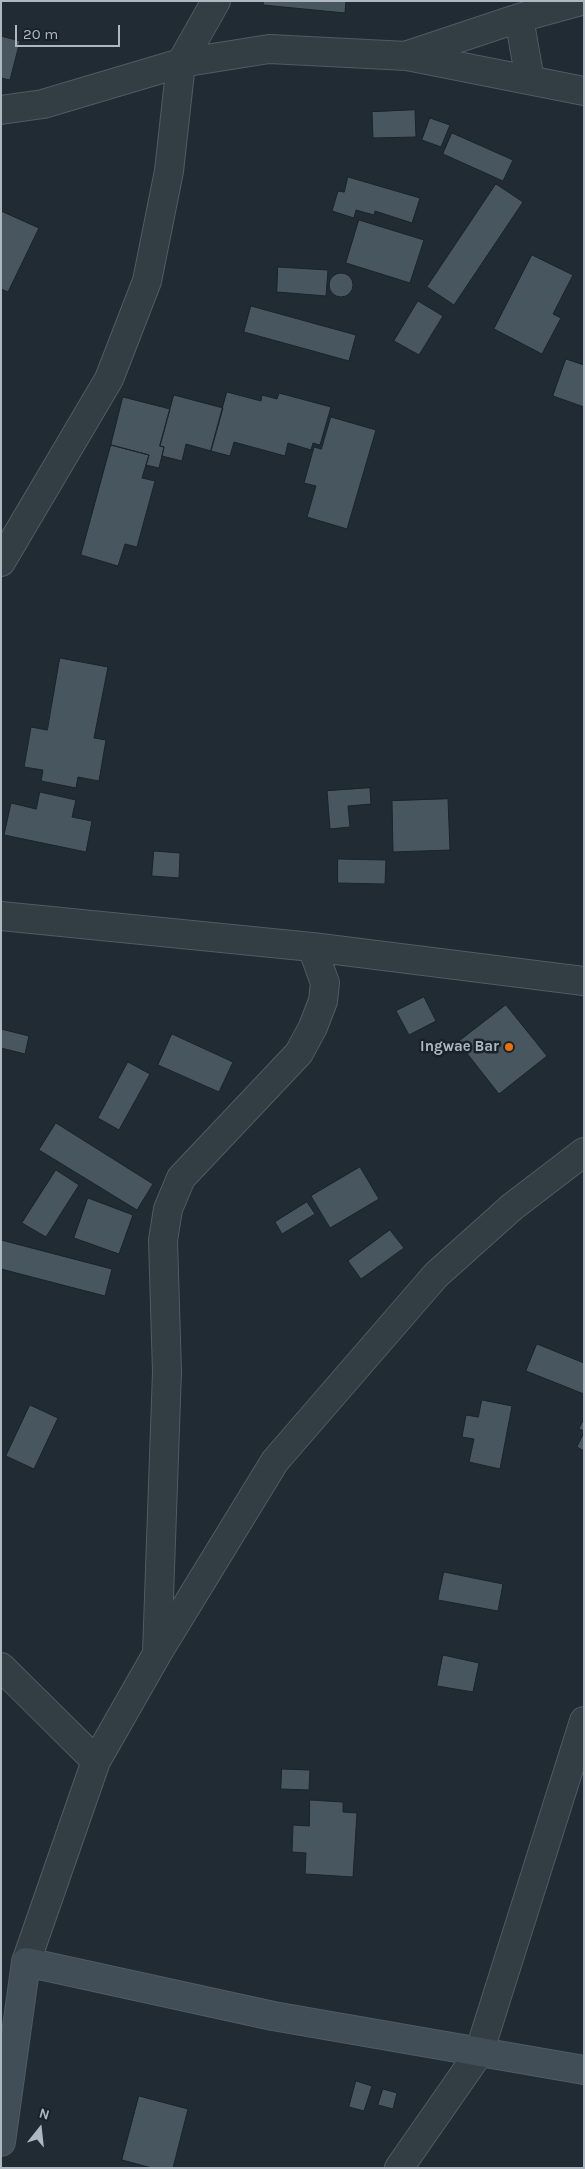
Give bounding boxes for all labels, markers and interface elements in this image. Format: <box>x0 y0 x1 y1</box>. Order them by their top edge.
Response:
scale bar <box>18 15 122 47</box>
text: 20 m <box>23 25 58 43</box>
place label: Ingwae Bar <box>420 1038 499 1056</box>
marker: Ingwae Bar <box>503 1041 515 1053</box>
north arrow <box>15 2104 65 2154</box>
text: N <box>37 2105 51 2124</box>

